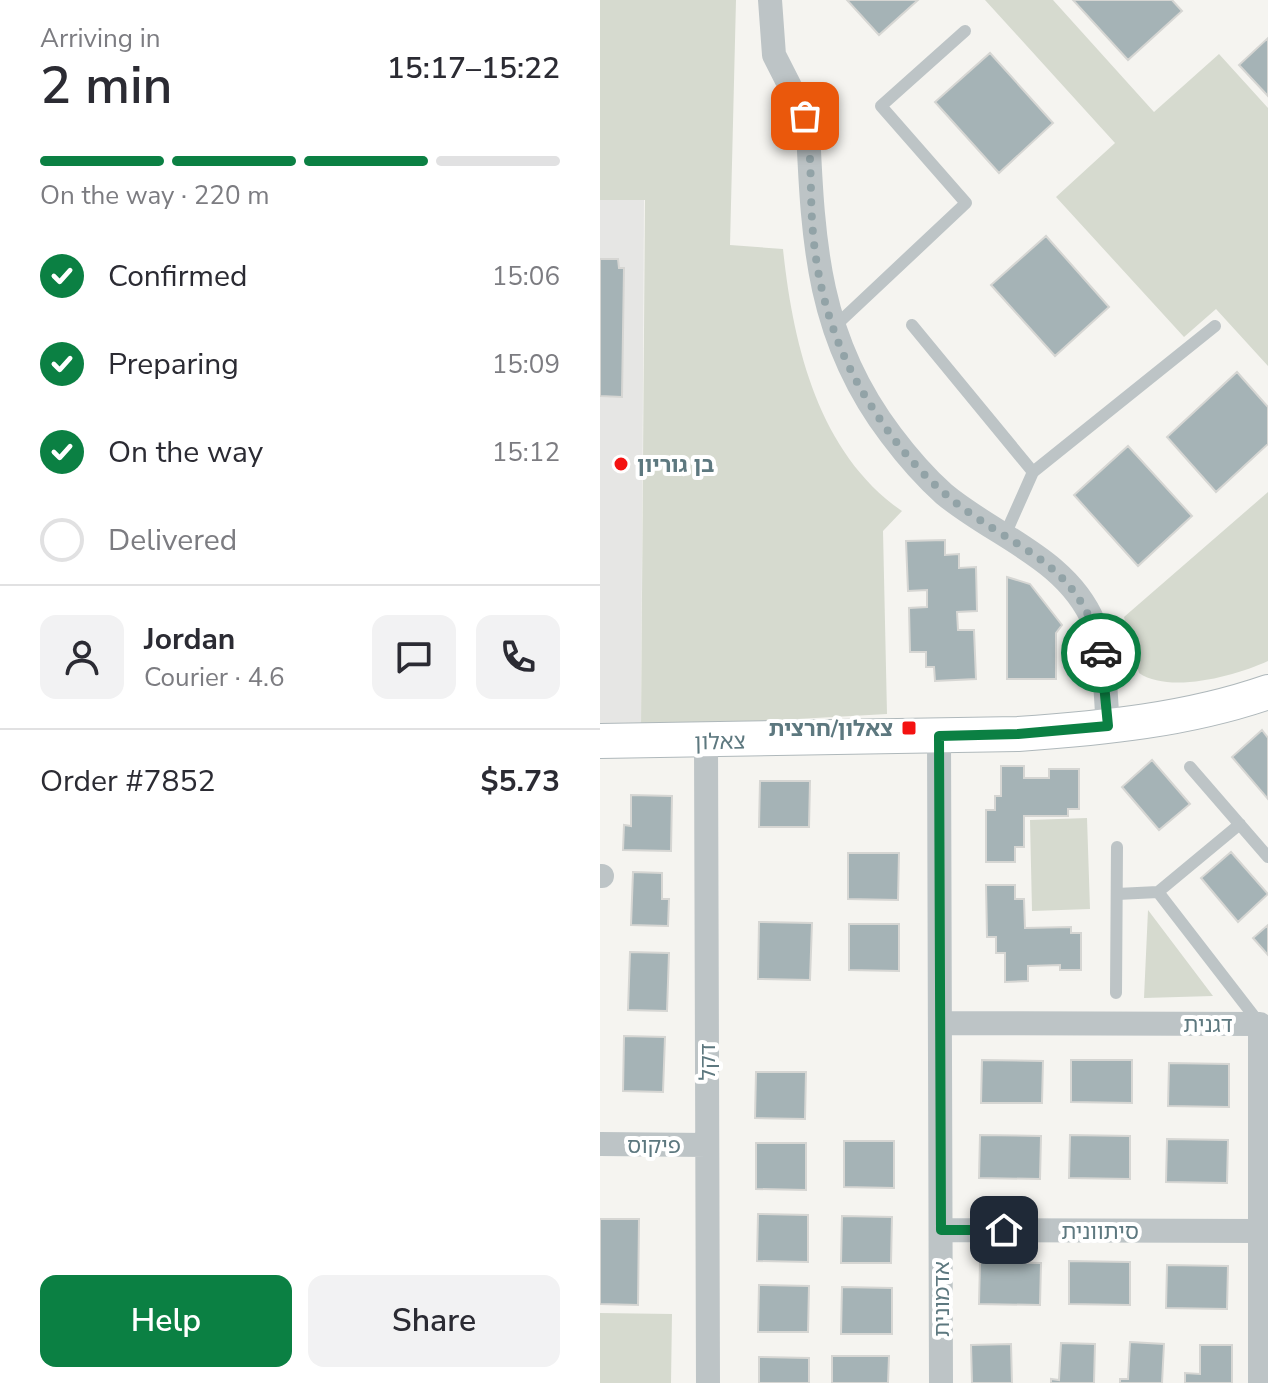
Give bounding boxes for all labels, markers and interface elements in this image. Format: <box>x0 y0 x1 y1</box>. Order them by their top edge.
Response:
text: Arriving in <box>40 21 161 56</box>
text: 15:17–15:22 <box>387 48 560 89</box>
text: 2 min <box>40 50 173 121</box>
pin <box>771 82 839 150</box>
icon: bag <box>783 94 827 138</box>
text: On the way · 220 m <box>40 178 269 213</box>
icon: check <box>40 254 84 298</box>
text: Confirmed <box>108 256 248 297</box>
text: 15:06 <box>492 259 560 294</box>
icon: check <box>40 342 84 386</box>
text: Preparing <box>108 344 239 385</box>
text: 15:09 <box>492 347 560 382</box>
icon: check <box>40 430 84 474</box>
text: On the way <box>108 432 263 473</box>
text: 15:12 <box>492 435 560 470</box>
place label: בן גוריון <box>637 450 714 480</box>
marker: בן גוריון <box>612 455 630 473</box>
text: Delivered <box>108 520 237 561</box>
courier <box>1061 613 1141 693</box>
button: person <box>40 615 124 699</box>
button: chat <box>372 615 456 699</box>
button: phone <box>476 615 560 699</box>
text: Jordan <box>144 619 235 660</box>
icon: car <box>1079 631 1123 675</box>
text: Courier · 4.6 <box>144 660 285 695</box>
place label: צאלון/חרצית <box>769 714 893 744</box>
marker: צאלון/חרצית <box>900 719 918 737</box>
street label: צאלון <box>694 727 746 757</box>
text: Order #7852 <box>40 761 215 802</box>
text: $5.73 <box>481 761 560 802</box>
street label: דגנית <box>1183 1010 1233 1040</box>
street label: דקל <box>693 1043 723 1081</box>
street label: פיקוס <box>627 1131 681 1161</box>
pin <box>970 1196 1038 1264</box>
icon: home <box>982 1208 1026 1252</box>
street label: סיתוונית <box>1061 1217 1139 1247</box>
street label: אדמונית <box>927 1261 957 1337</box>
button: Help <box>40 1275 292 1367</box>
button: Share <box>308 1275 560 1367</box>

